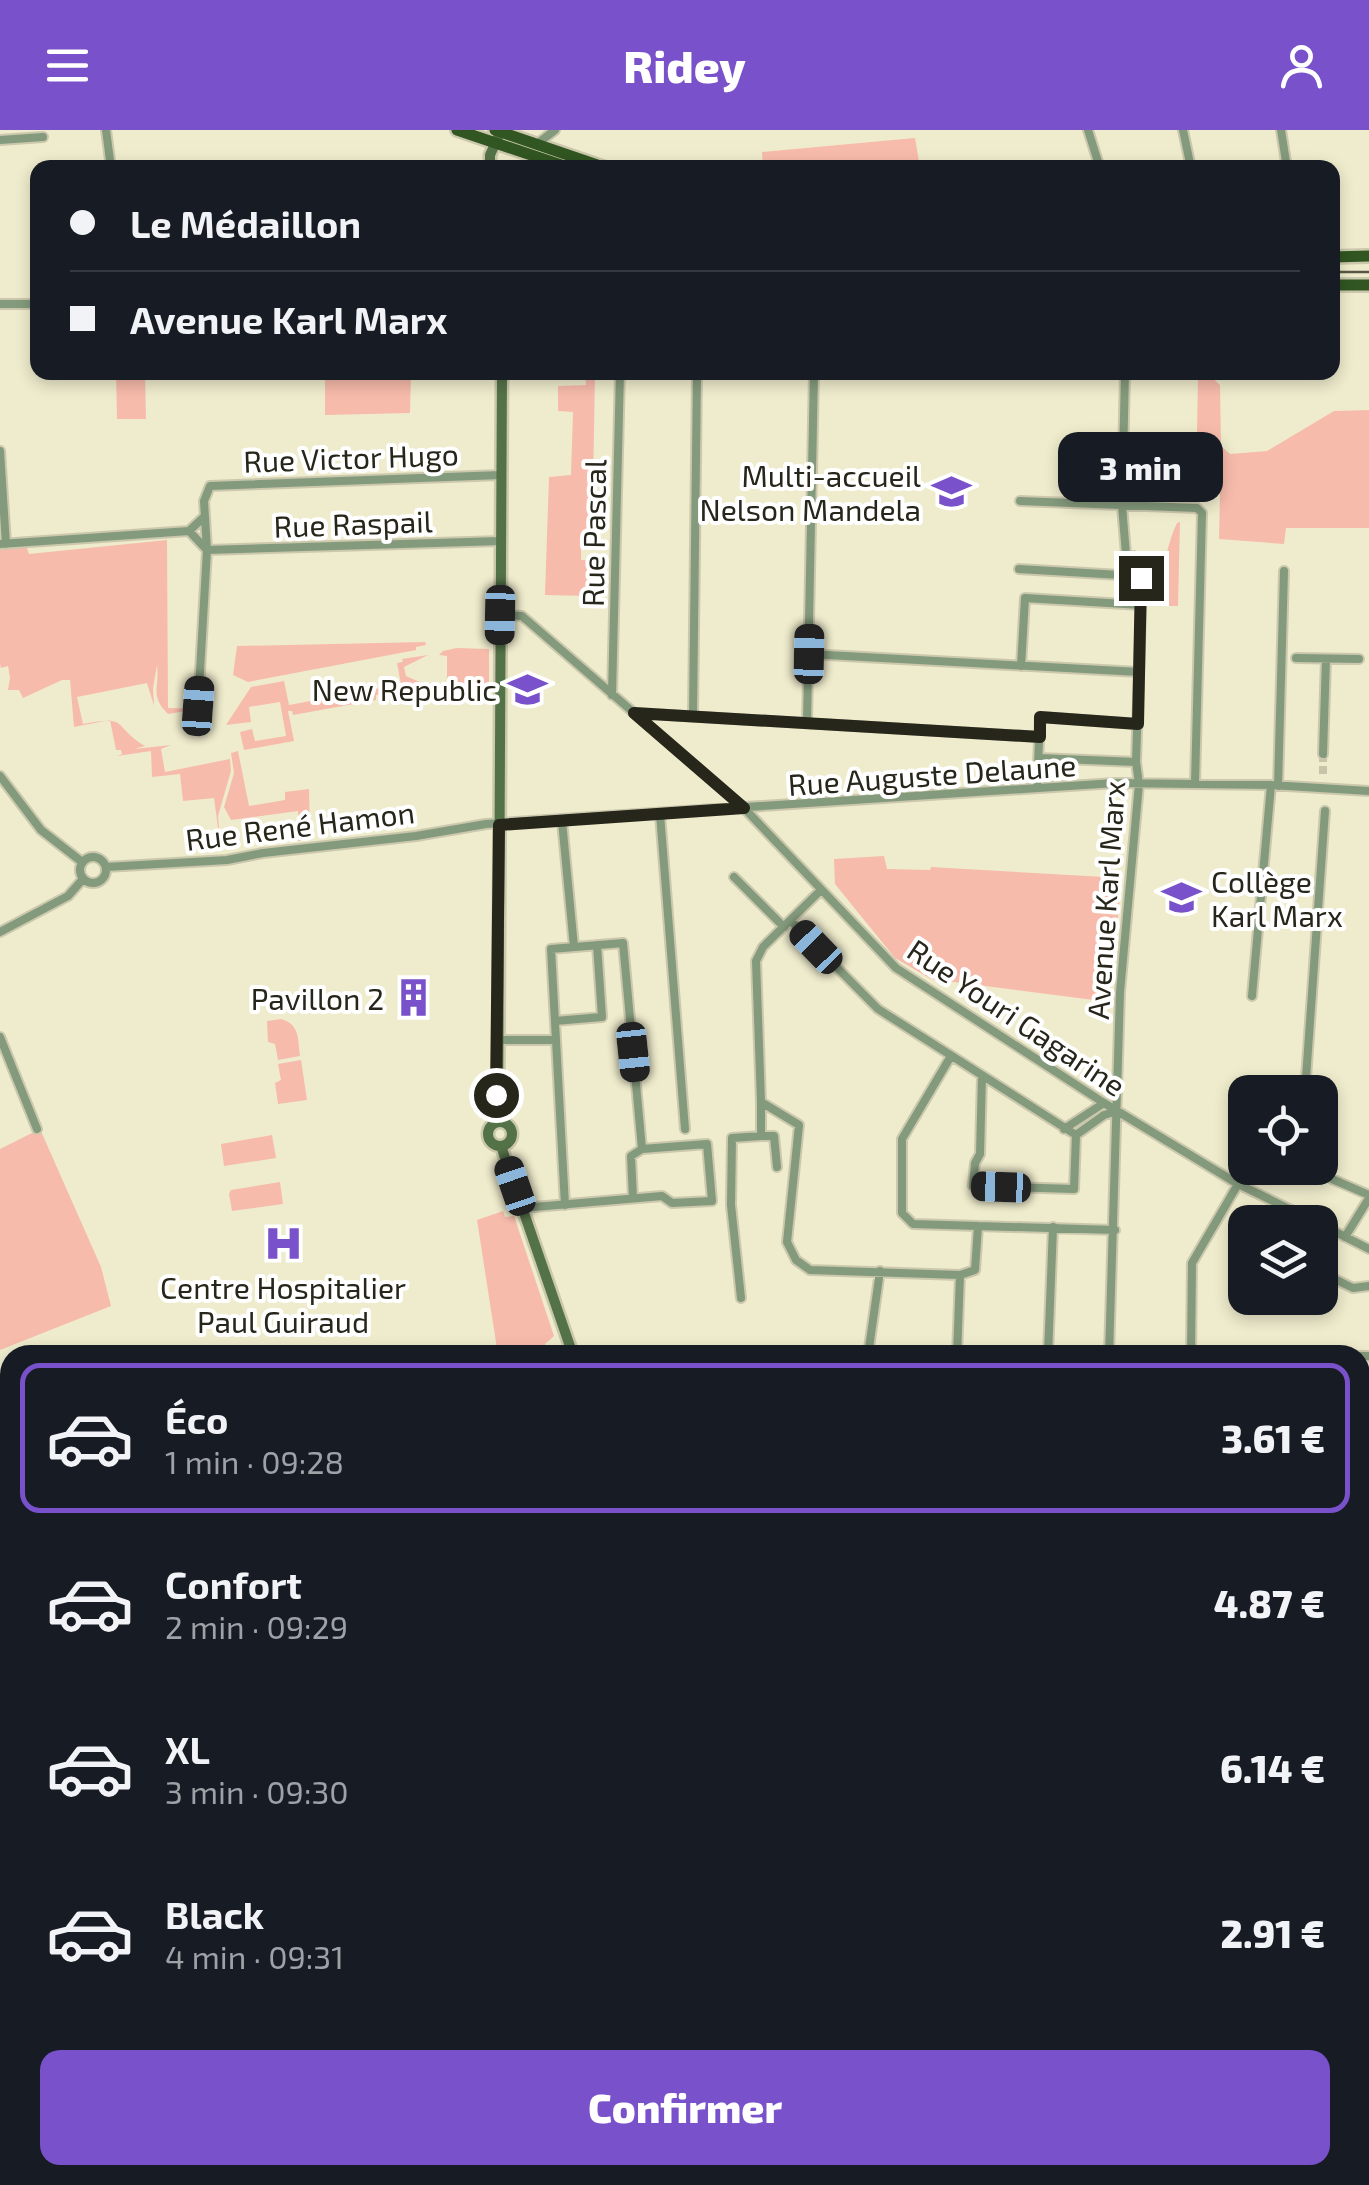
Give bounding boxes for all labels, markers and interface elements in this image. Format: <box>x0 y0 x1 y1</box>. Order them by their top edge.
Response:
icon: menu <box>40 38 95 93</box>
text: Ridey <box>623 38 746 92</box>
icon: person <box>1274 38 1329 93</box>
text: Le Médaillon <box>130 200 361 246</box>
text: Avenue Karl Marx <box>130 296 448 342</box>
callout: 3 min <box>1058 433 1224 503</box>
street label: Rue Victor Hugo <box>243 435 459 479</box>
text: 3 min <box>1099 448 1182 486</box>
place label: Multi-accueil Nelson Mandela <box>700 457 921 527</box>
street label: Rue Pascal <box>574 459 612 607</box>
school or university icon: Multi-accueil Nelson Mandela <box>930 471 972 513</box>
street label: Rue Raspail <box>273 502 433 544</box>
route end <box>1119 556 1164 601</box>
car <box>484 585 516 645</box>
car <box>793 624 825 684</box>
school or university icon: New Republic <box>506 668 548 710</box>
place label: New Republic <box>312 671 497 707</box>
car <box>181 675 215 737</box>
street label: Rue Auguste Delaune <box>787 746 1077 802</box>
street label: Avenue Karl Marx <box>1079 779 1131 1020</box>
street label: Rue René Hamon <box>183 793 417 857</box>
place label: Collège Karl Marx <box>1211 863 1343 933</box>
school or university icon: Collège Karl Marx <box>1160 877 1202 919</box>
car <box>784 915 848 979</box>
street label: Rue Youri Gagarine <box>901 931 1133 1103</box>
building icon: Pavillon 2 <box>393 977 435 1019</box>
place label: Pavillon 2 <box>251 980 384 1016</box>
car <box>615 1021 651 1083</box>
route start <box>474 1073 519 1118</box>
map controls <box>1228 1075 1338 1315</box>
button: locate <box>1228 1075 1338 1185</box>
car <box>491 1153 539 1219</box>
car <box>970 1171 1032 1203</box>
button: layers <box>1228 1205 1338 1315</box>
hospital icon: Centre Hospitalier Paul Guiraud <box>262 1222 304 1264</box>
place label: Centre Hospitalier Paul Guiraud <box>160 1269 406 1339</box>
icon: car <box>45 1393 135 1483</box>
text: Éco <box>165 1396 228 1442</box>
text: 3.61 € <box>1221 1415 1325 1461</box>
text: 1 min · 09:28 <box>165 1442 344 1480</box>
icon: car <box>45 1558 135 1648</box>
text: Confort <box>165 1561 302 1607</box>
text: 4.87 € <box>1214 1580 1325 1626</box>
text: 2 min · 09:29 <box>165 1607 348 1645</box>
icon: car <box>45 1723 135 1813</box>
text: XL <box>165 1726 210 1772</box>
text: 6.14 € <box>1220 1745 1325 1791</box>
text: 3 min · 09:30 <box>165 1772 349 1810</box>
icon: car <box>45 1888 135 1978</box>
text: Black <box>165 1891 264 1937</box>
text: 2.91 € <box>1220 1910 1325 1956</box>
text: 4 min · 09:31 <box>165 1937 344 1975</box>
button: Confirmer <box>40 2050 1330 2165</box>

